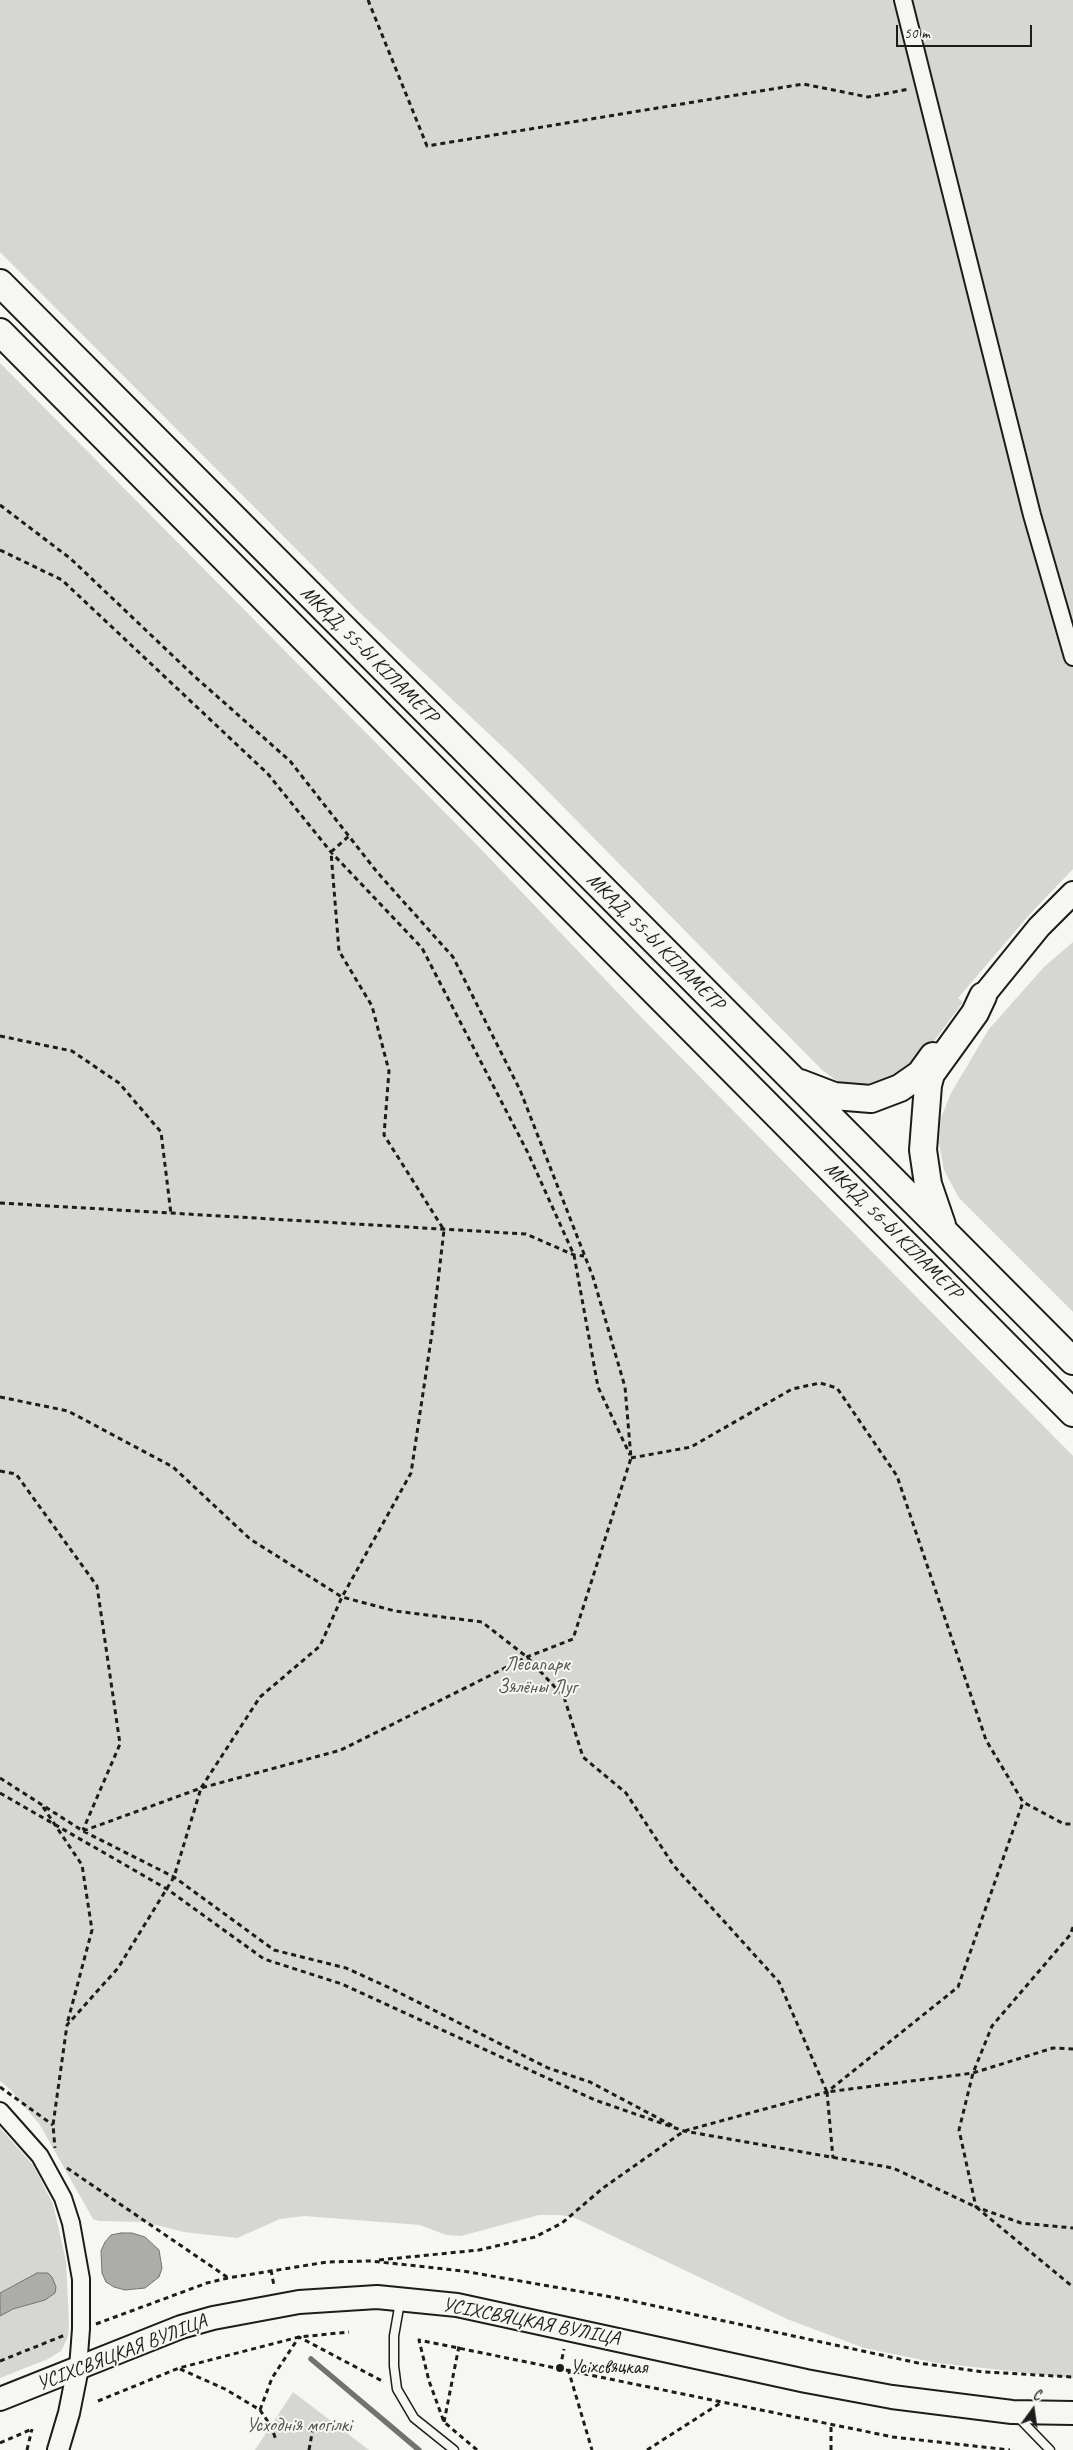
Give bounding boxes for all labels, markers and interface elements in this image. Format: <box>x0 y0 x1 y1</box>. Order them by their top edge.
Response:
scale bar <box>898 15 1034 47</box>
text: 50 m <box>904 24 930 43</box>
street label: МКАД, 55-Ы КІЛАМЕТР <box>295 581 443 729</box>
street label: МКАД, 55-Ы КІЛАМЕТР <box>581 868 729 1016</box>
street label: МКАД, 56-Ы КІЛАМЕТР <box>819 1157 967 1305</box>
park label: Лесапарк Зялёны Луг <box>497 1653 577 1700</box>
street label: УСІХСВЯЦКАЯ ВУЛІЦА <box>440 2293 622 2351</box>
street label: УСІХСВЯЦКАЯ ВУЛІЦА <box>34 2310 210 2396</box>
place label: Усіхсвяцкая <box>570 2356 647 2380</box>
marker: Усіхсвяцкая <box>554 2362 566 2374</box>
north arrow <box>1008 2385 1058 2435</box>
text: С <box>1031 2386 1042 2404</box>
park label: Усходнія могілкі <box>246 2414 352 2438</box>

